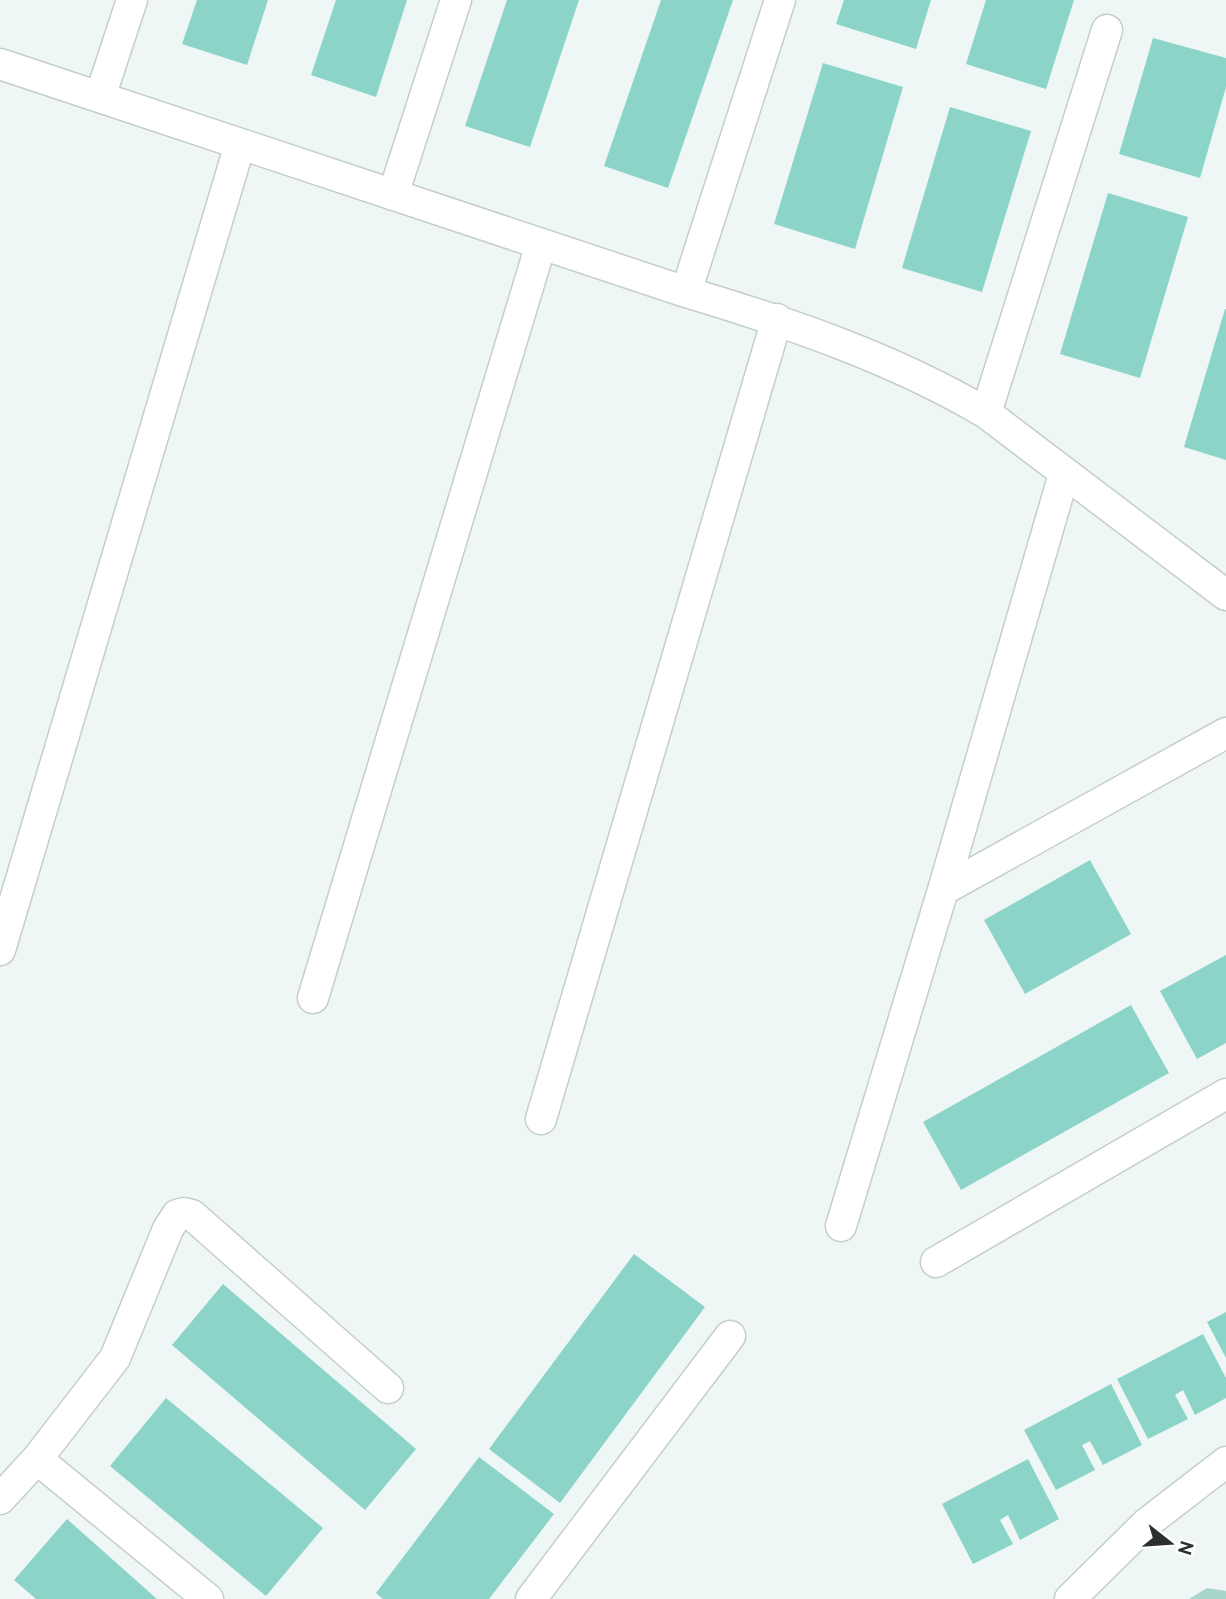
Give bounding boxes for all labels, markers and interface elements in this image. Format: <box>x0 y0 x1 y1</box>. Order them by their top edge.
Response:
north arrow <box>1135 1508 1205 1578</box>
text: N <box>1171 1537 1198 1557</box>

